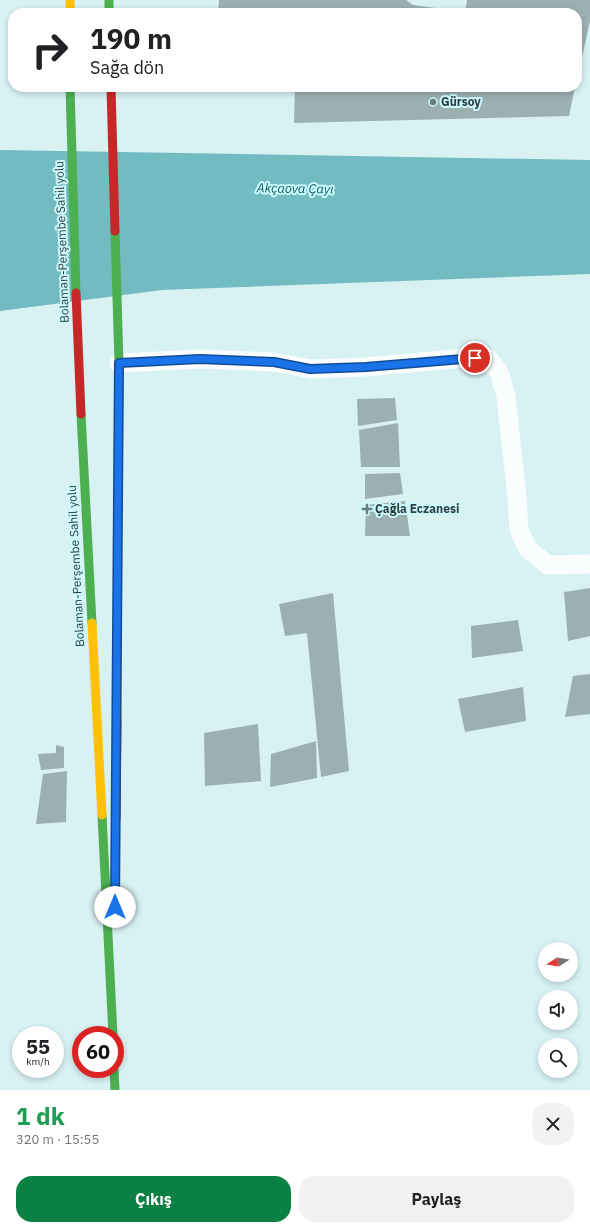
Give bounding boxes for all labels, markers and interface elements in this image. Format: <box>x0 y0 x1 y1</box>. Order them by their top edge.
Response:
text: 190 m <box>90 20 172 57</box>
icon: right <box>24 24 76 76</box>
text: Sağa dön <box>90 56 164 79</box>
place label: Gürsoy <box>441 94 481 109</box>
marker: Gürsoy <box>428 97 438 107</box>
street label: Bolaman-Perşembe Sahil yolu <box>51 161 72 323</box>
water label: Akçaova Çayı <box>255 179 334 198</box>
pin <box>458 341 492 375</box>
icon: arrive <box>464 347 486 369</box>
street label: Bolaman-Perşembe Sahil yolu <box>64 485 87 647</box>
place label: Çağla Eczanesi <box>375 501 459 516</box>
marker: Çağla Eczanesi <box>362 504 372 514</box>
position arrow <box>94 886 136 928</box>
north arrow <box>538 942 578 982</box>
map controls <box>538 942 578 1078</box>
button: sound <box>538 990 578 1030</box>
speed limit sign: 60 <box>72 1026 124 1078</box>
text: 55 <box>26 1033 50 1060</box>
button: search <box>538 1038 578 1078</box>
text: km/h <box>26 1055 50 1068</box>
text: 1 dk <box>16 1100 65 1132</box>
button: close <box>532 1103 574 1145</box>
text: 320 m · 15:55 <box>16 1131 99 1148</box>
button: Çıkış <box>16 1176 291 1222</box>
button: Paylaş <box>299 1176 574 1222</box>

